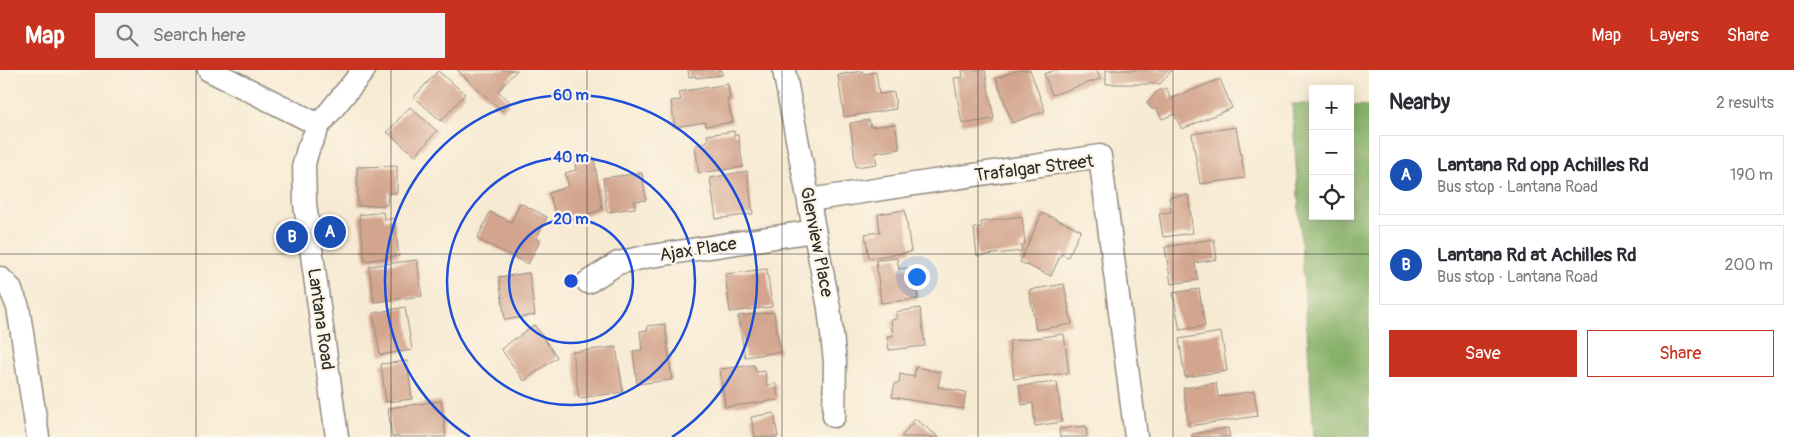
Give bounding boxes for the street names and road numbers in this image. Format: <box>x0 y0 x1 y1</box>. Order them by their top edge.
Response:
street label: Trafalgar Street <box>973 150 1096 187</box>
street label: Glenview Place <box>795 185 838 299</box>
street label: Ajax Place <box>658 232 738 267</box>
street label: Lantana Road <box>302 267 339 372</box>

